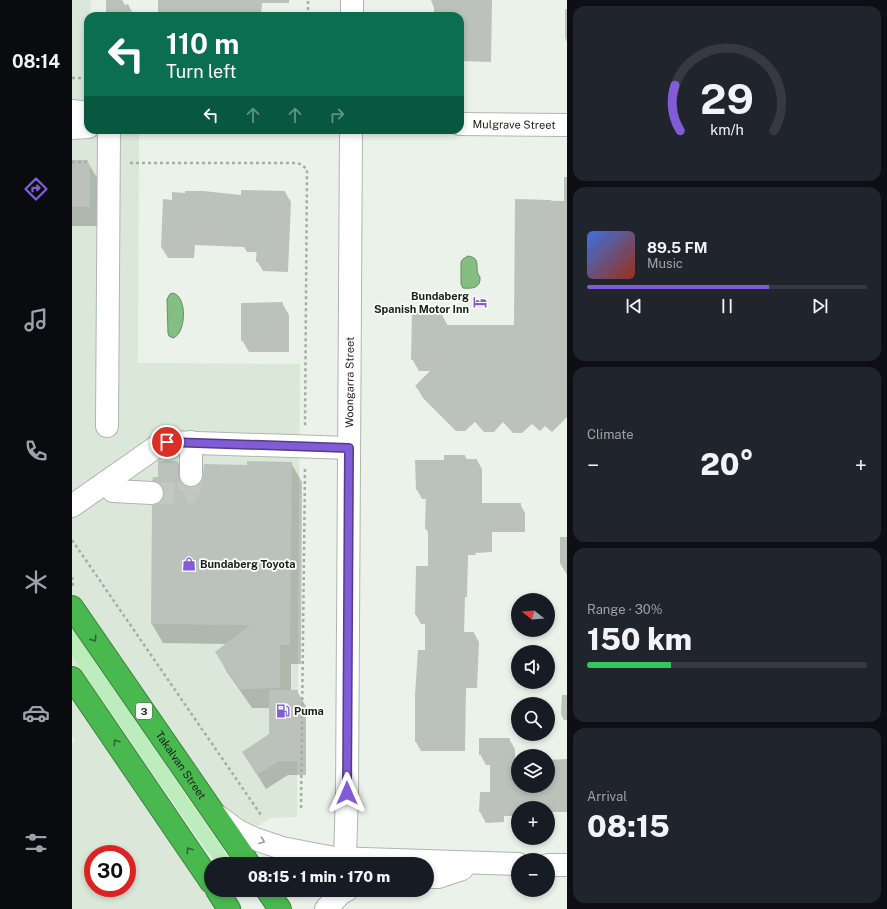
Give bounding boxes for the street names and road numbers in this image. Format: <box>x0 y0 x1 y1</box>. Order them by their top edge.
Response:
street label: Mulgrave Street <box>472 118 556 131</box>
street label: Woongarra Street <box>343 337 356 428</box>
road number: 3 <box>136 703 152 719</box>
street label: Takalvan Street <box>153 729 209 801</box>

